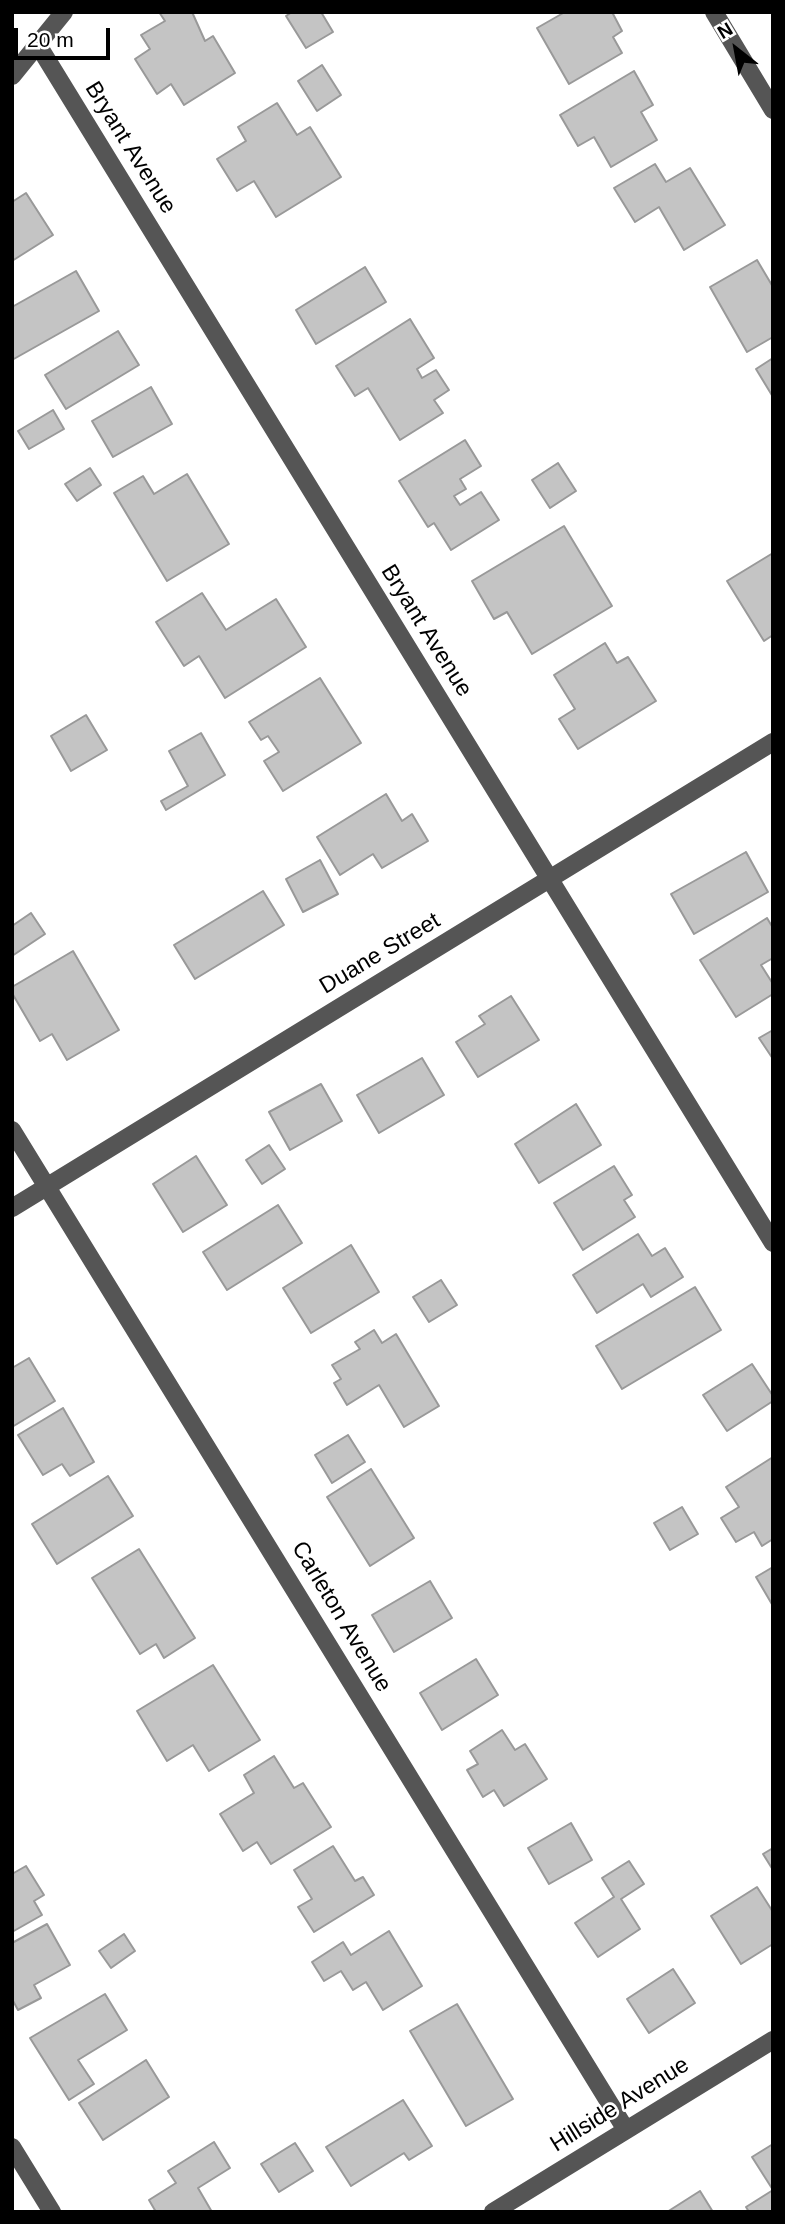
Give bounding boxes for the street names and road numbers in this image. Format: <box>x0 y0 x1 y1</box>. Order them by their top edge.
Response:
street label: Bryant Avenue <box>78 77 182 219</box>
street label: Bryant Avenue <box>374 560 478 702</box>
street label: Duane Street <box>315 907 445 1001</box>
street label: Carleton Avenue <box>285 1537 397 1697</box>
street label: Hillside Avenue <box>546 2051 694 2159</box>

